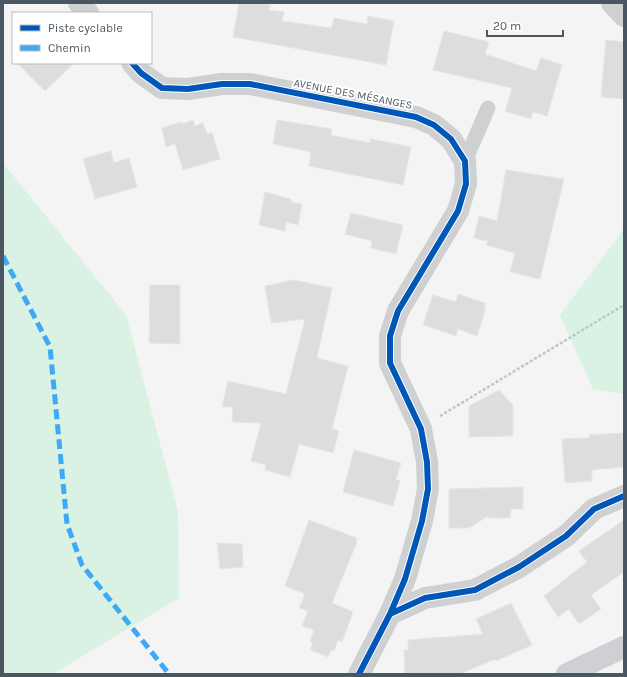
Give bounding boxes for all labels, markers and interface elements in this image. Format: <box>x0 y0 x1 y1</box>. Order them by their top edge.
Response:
legend <box>12 12 152 64</box>
scale bar <box>487 12 563 38</box>
text: 20 m <box>493 19 521 33</box>
text: Piste cyclable <box>48 21 123 35</box>
text: Chemin <box>48 41 91 55</box>
street label: AVENUE DES MÉSANGES <box>293 74 414 112</box>

